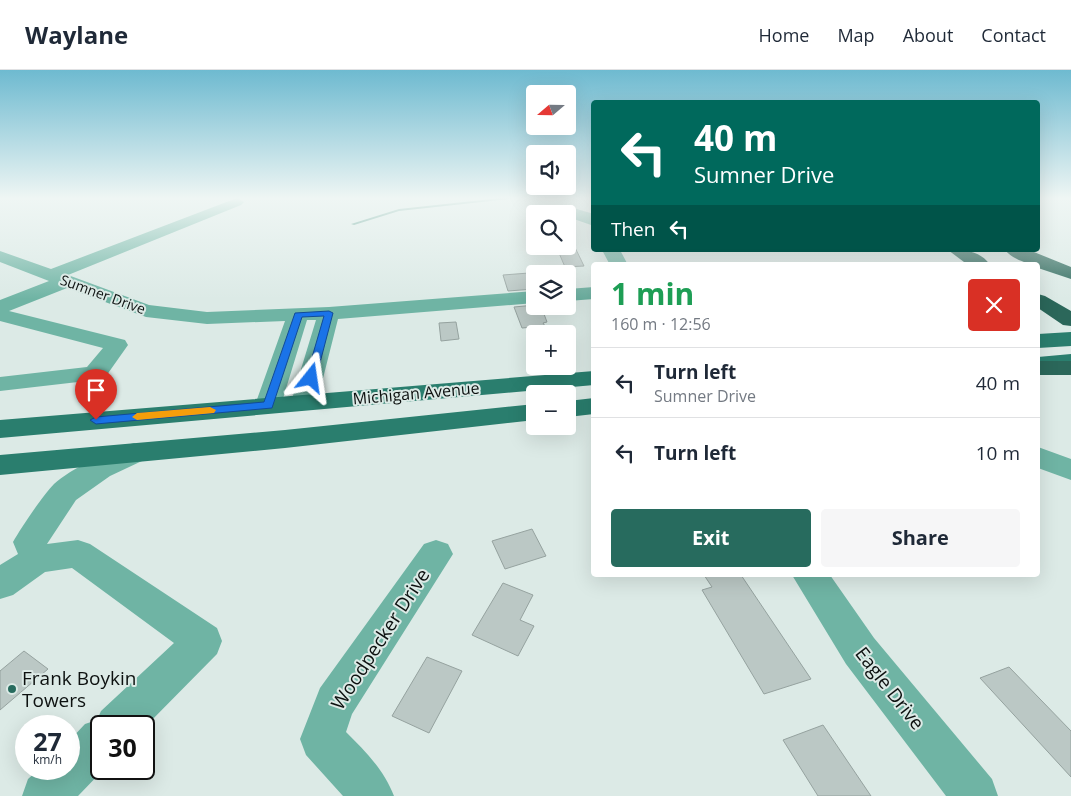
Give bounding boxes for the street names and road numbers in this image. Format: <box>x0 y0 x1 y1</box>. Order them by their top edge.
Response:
street label: Sumner Drive <box>58 270 148 318</box>
street label: Michigan Avenue <box>352 376 480 410</box>
street label: Woodpecker Drive <box>325 563 435 715</box>
street label: Eagle Drive <box>849 641 931 735</box>

